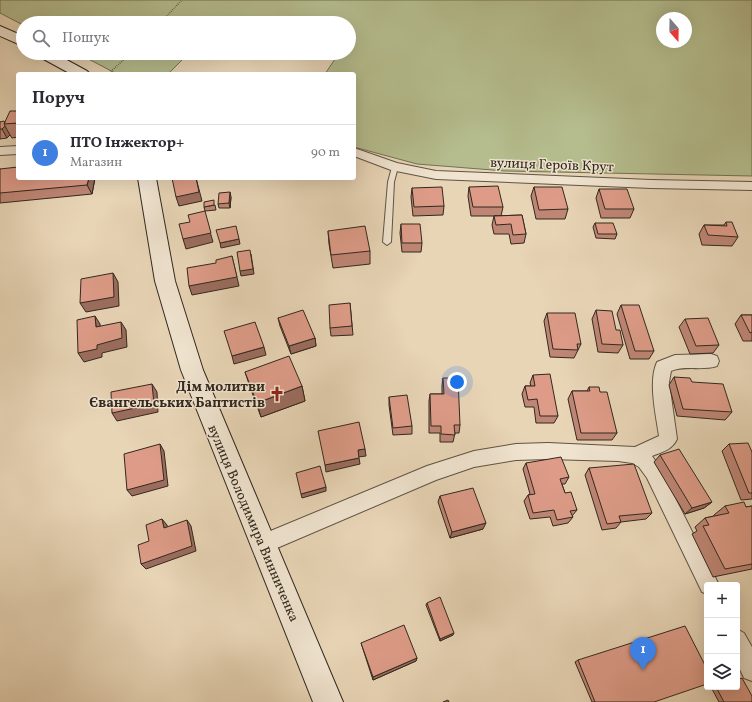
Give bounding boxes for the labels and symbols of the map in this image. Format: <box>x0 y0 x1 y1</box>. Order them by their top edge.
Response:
north arrow <box>656 12 692 48</box>
street label: вулиця Героїв Крут <box>490 154 614 177</box>
your location <box>447 372 467 392</box>
place label: Дім молитви Євангельських Баптистів <box>89 378 265 413</box>
church icon: Дім молитви Євангельських Баптистів <box>268 385 286 403</box>
street label: вулиця Володимира Винниченка <box>202 422 303 625</box>
pin: 1 <box>630 637 656 670</box>

